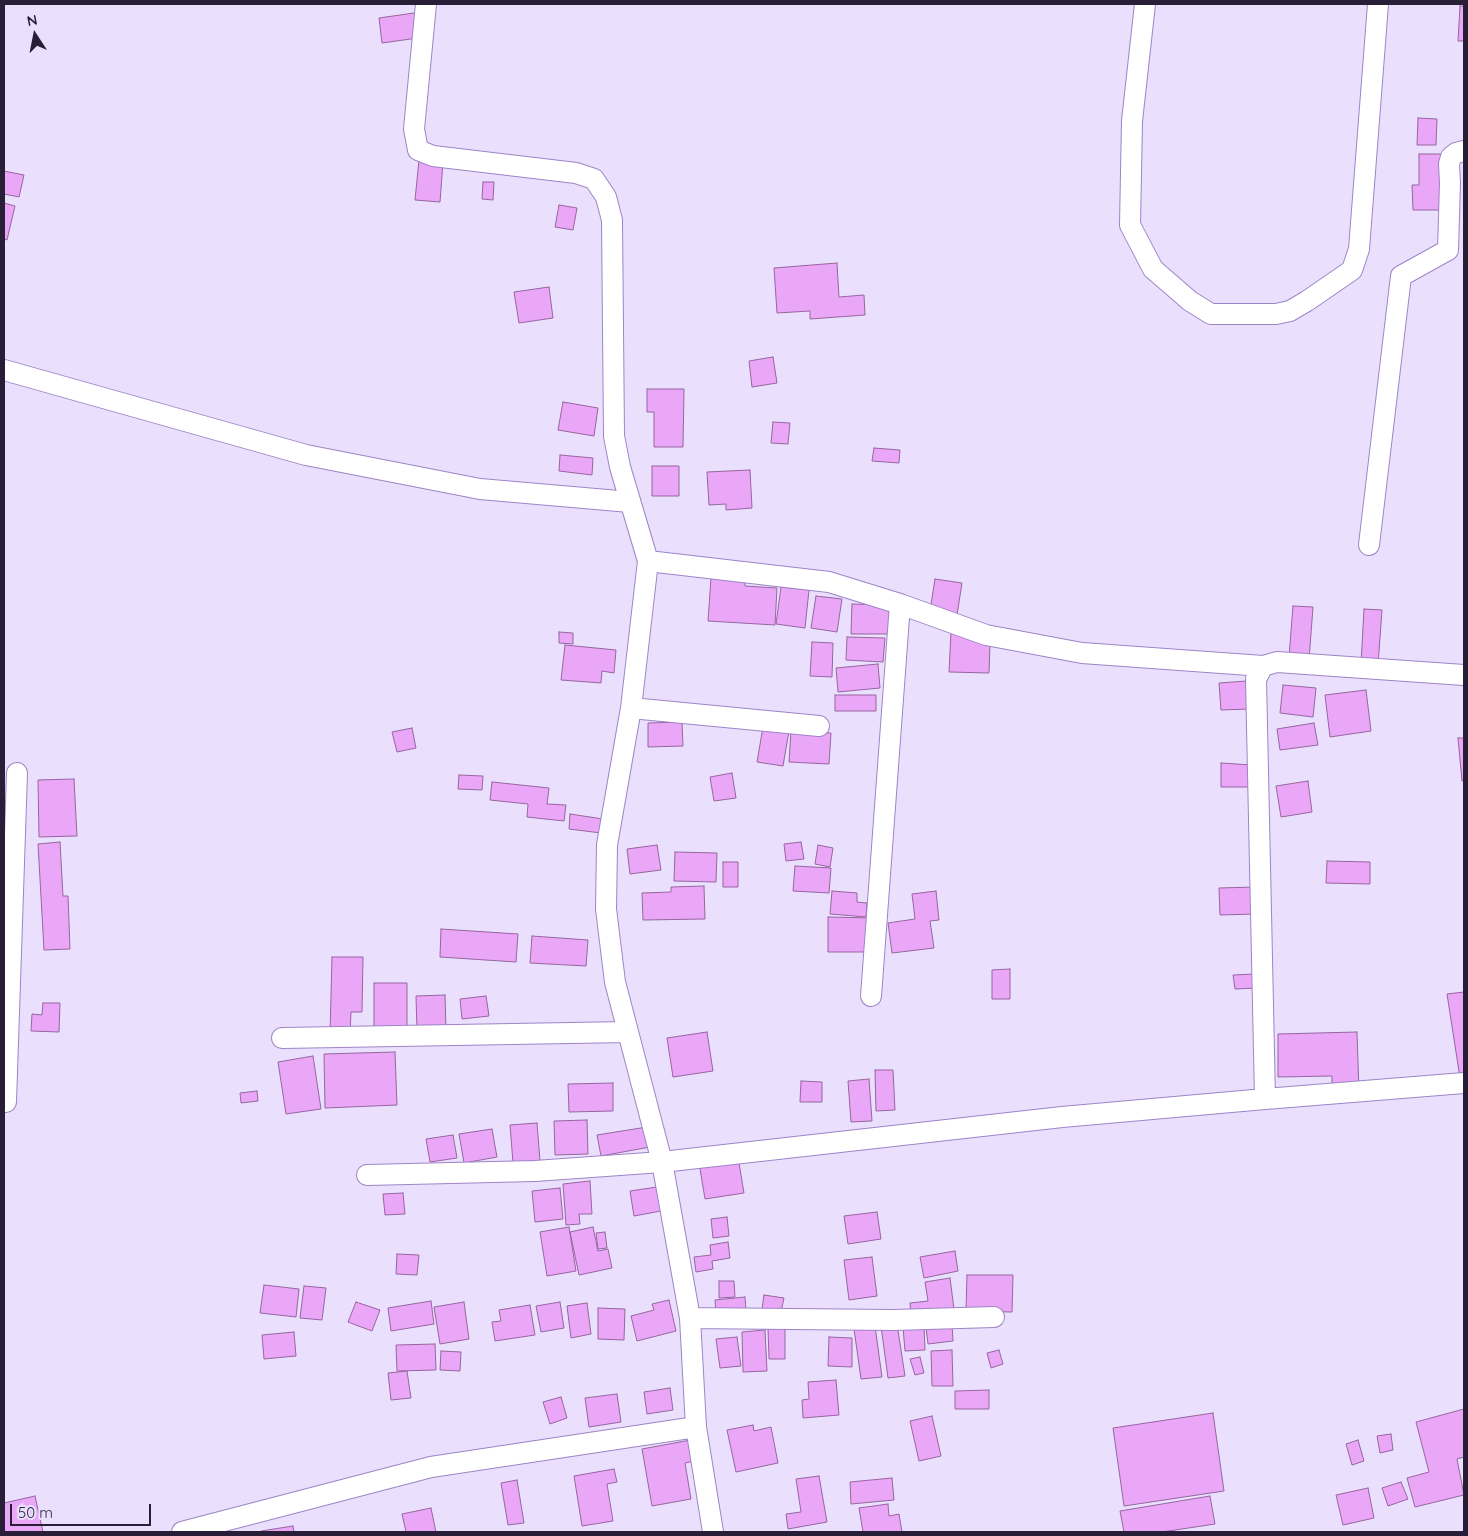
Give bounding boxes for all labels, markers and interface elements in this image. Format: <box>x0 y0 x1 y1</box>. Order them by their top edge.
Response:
north arrow <box>10 10 60 60</box>
text: N <box>25 10 39 30</box>
scale bar <box>12 1494 154 1526</box>
text: 50 m <box>18 1503 53 1522</box>

